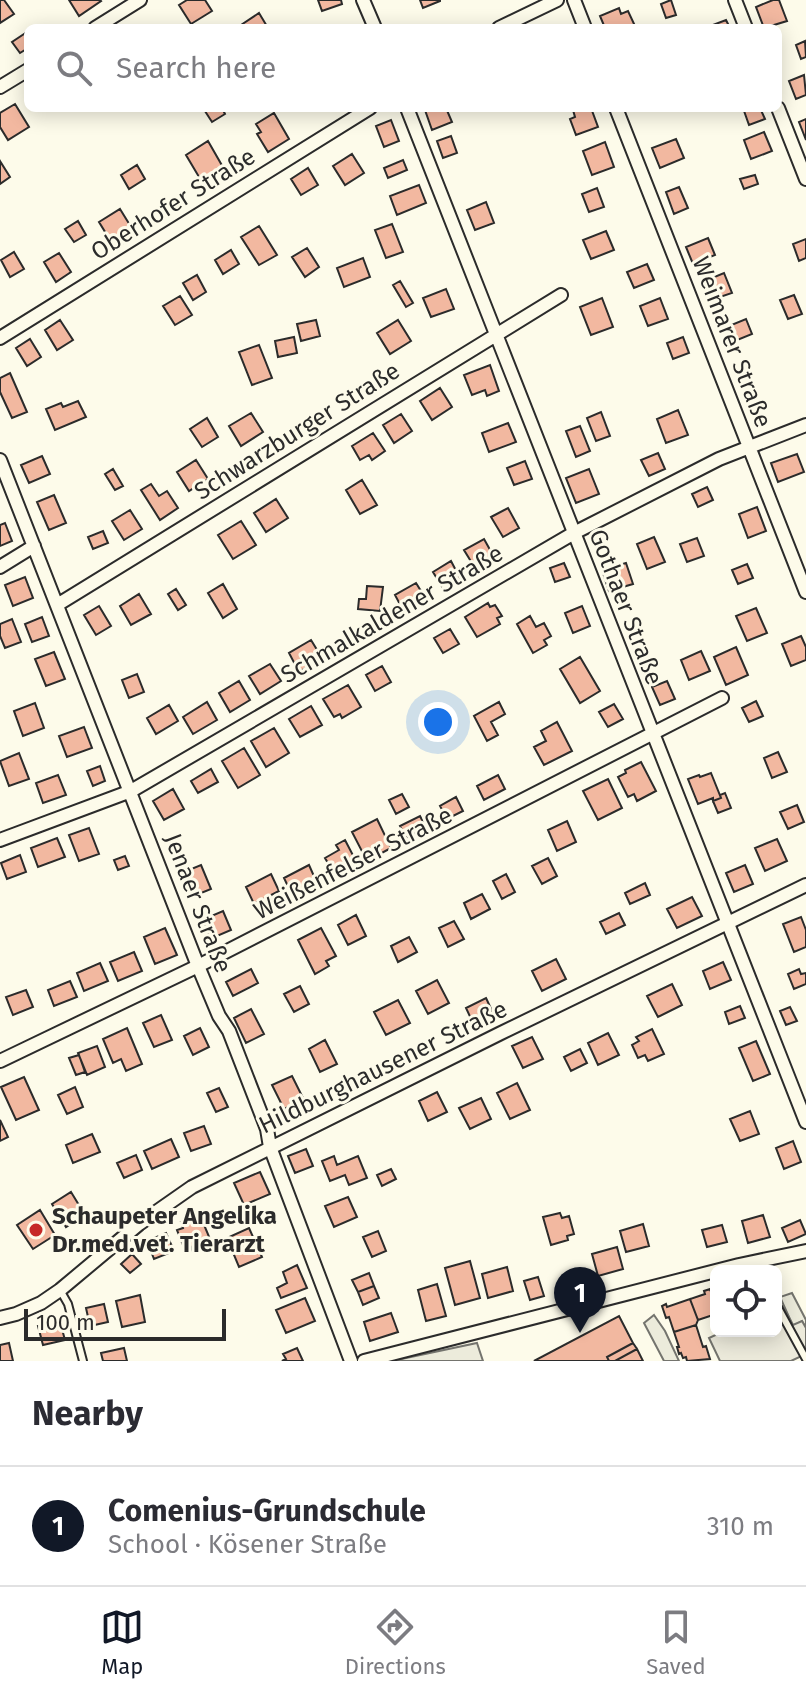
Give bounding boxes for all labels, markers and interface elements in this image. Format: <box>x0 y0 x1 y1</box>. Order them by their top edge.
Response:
search box <box>24 24 782 112</box>
icon: search <box>52 46 96 90</box>
text: Search here <box>116 50 276 86</box>
street label: Oberhofer Straße <box>86 142 260 266</box>
street label: Weimarer Straße <box>687 253 777 431</box>
street label: Schwarzburger Straße <box>189 356 405 506</box>
street label: Gothaer Straße <box>584 525 668 689</box>
street label: Schmalkaldener Straße <box>276 539 508 689</box>
your location <box>418 702 458 742</box>
street label: Weißenfelser Straße <box>249 801 457 925</box>
street label: Jenaer Straße <box>159 829 237 977</box>
street label: Hildburghausener Straße <box>254 995 512 1139</box>
place label: Schaupeter Angelika Dr.med.vet. Tierarzt <box>52 1202 277 1258</box>
marker: Schaupeter Angelika Dr.med.vet. Tierarzt <box>27 1221 45 1239</box>
map controls <box>710 1265 782 1337</box>
button: locate <box>710 1265 782 1337</box>
pin: 1 <box>554 1267 606 1333</box>
scale bar <box>24 1305 226 1341</box>
text: 100 m <box>36 1309 95 1336</box>
text: Nearby <box>32 1393 143 1434</box>
text: Comenius-Grundschule <box>108 1493 426 1529</box>
text: 1 <box>52 1511 64 1542</box>
text: 310 m <box>707 1511 774 1542</box>
text: School · Kösener Straße <box>108 1529 387 1560</box>
tab: Map <box>100 1605 144 1680</box>
tab: Directions <box>345 1605 446 1680</box>
tab: Saved <box>646 1605 706 1680</box>

